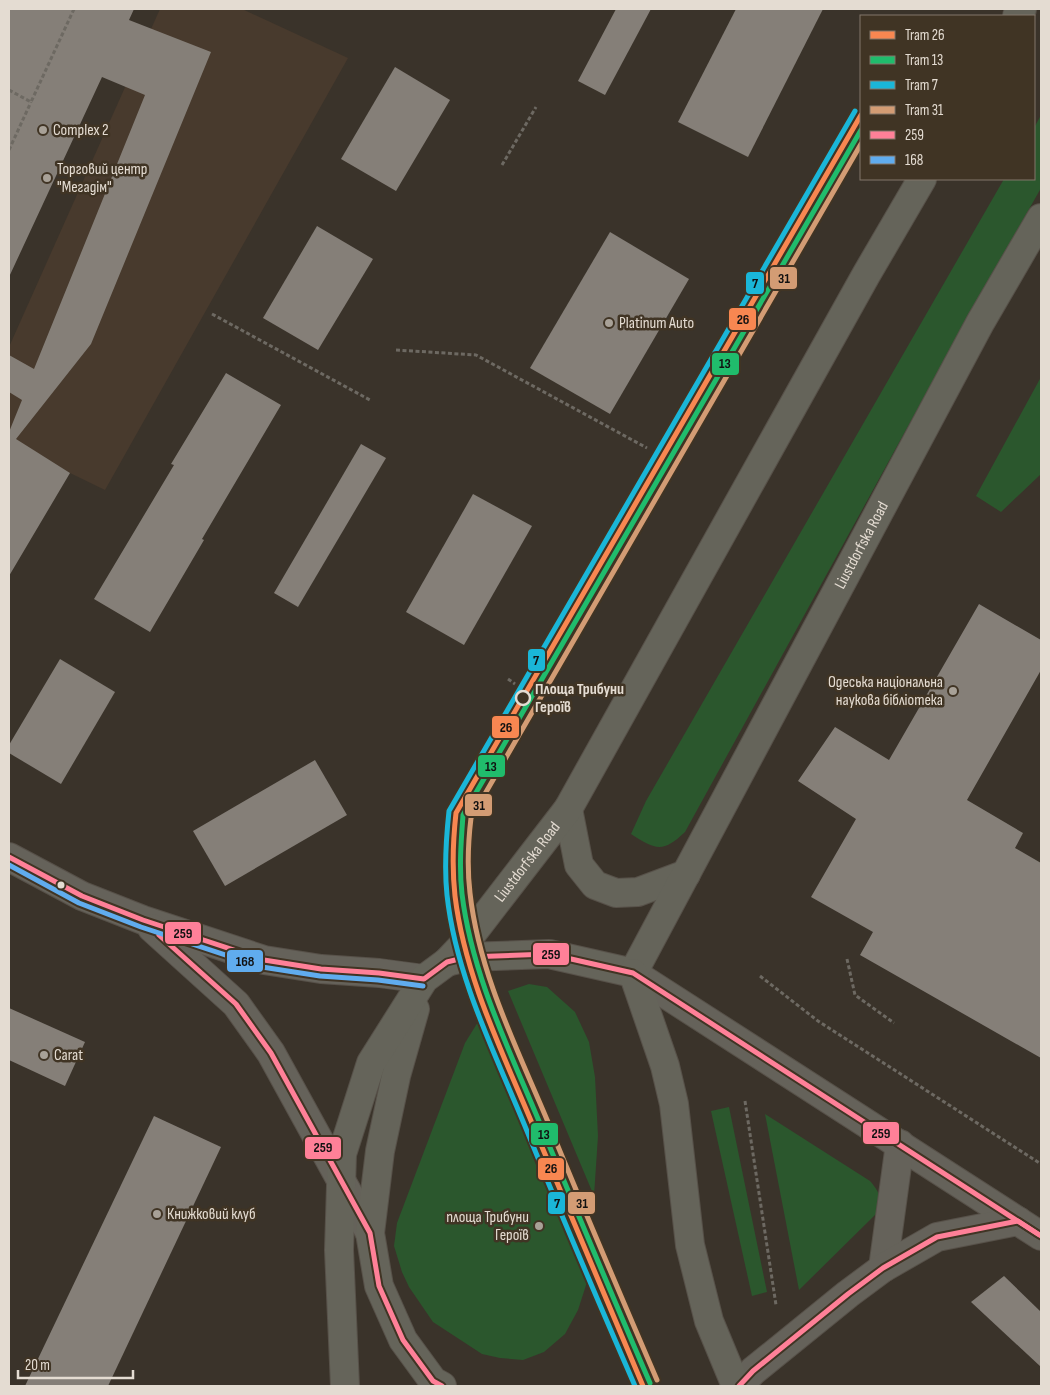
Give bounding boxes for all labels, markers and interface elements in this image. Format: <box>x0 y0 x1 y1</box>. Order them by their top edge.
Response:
legend <box>860 15 1035 180</box>
text: Tram 26 <box>905 26 945 45</box>
text: Tram 13 <box>905 51 943 70</box>
text: Tram 7 <box>905 76 938 95</box>
text: Tram 31 <box>905 101 944 120</box>
place label: Complex 2 <box>53 121 109 140</box>
marker: Complex 2 <box>37 124 49 136</box>
text: 259 <box>905 126 924 145</box>
text: 168 <box>905 151 923 170</box>
place label: Торговий центр "Мегадім" <box>57 160 148 197</box>
marker: Торговий центр "Мегадім" <box>41 172 53 184</box>
line badge: 31 <box>769 266 798 290</box>
text: 31 <box>778 270 790 287</box>
line badge: 7 <box>745 271 765 295</box>
text: 7 <box>752 275 759 292</box>
line badge: 26 <box>728 307 757 331</box>
text: 26 <box>737 311 750 328</box>
place label: Platinum Auto <box>619 314 694 333</box>
marker: Platinum Auto <box>603 317 615 329</box>
line badge: 13 <box>711 352 740 376</box>
text: 13 <box>719 355 731 372</box>
street label: Liustdorfska Road <box>830 498 892 592</box>
line badge: 7 <box>527 648 546 672</box>
text: 7 <box>533 652 540 669</box>
place label: Одеська національна наукова бібліотека <box>828 673 943 710</box>
place label: Площа Трибуни Героїв <box>535 680 624 717</box>
marker: Одеська національна наукова бібліотека <box>947 685 959 697</box>
marker: Площа Трибуни Героїв <box>515 690 531 706</box>
line badge: 26 <box>491 715 520 739</box>
text: 26 <box>500 719 513 736</box>
line badge: 13 <box>477 754 506 778</box>
text: 13 <box>485 758 497 775</box>
line badge: 31 <box>464 793 493 817</box>
text: 31 <box>473 797 485 814</box>
street label: Liustdorfska Road <box>490 818 564 906</box>
unlabelled marker <box>56 880 66 890</box>
line badge: 259 <box>164 921 202 945</box>
text: 259 <box>174 925 193 942</box>
line badge: 259 <box>532 942 570 966</box>
text: 259 <box>542 946 561 963</box>
line badge: 168 <box>226 949 264 973</box>
text: 168 <box>236 953 255 970</box>
place label: Carat <box>54 1046 83 1065</box>
marker: Carat <box>38 1049 50 1061</box>
line badge: 259 <box>862 1121 900 1145</box>
line badge: 13 <box>530 1122 559 1146</box>
text: 259 <box>872 1125 891 1142</box>
text: 13 <box>538 1126 550 1143</box>
line badge: 259 <box>304 1136 342 1160</box>
text: 259 <box>314 1139 333 1156</box>
line badge: 26 <box>537 1157 565 1181</box>
text: 26 <box>545 1160 558 1177</box>
line badge: 7 <box>547 1191 566 1215</box>
line badge: 31 <box>567 1191 596 1215</box>
text: 7 <box>554 1195 561 1212</box>
text: 31 <box>576 1195 588 1212</box>
place label: Книжковий клуб <box>167 1205 256 1224</box>
marker: Книжковий клуб <box>151 1208 163 1220</box>
place label: площа Трибуни Героїв <box>446 1208 529 1245</box>
marker: площа Трибуни Героїв <box>533 1220 545 1232</box>
scale bar <box>18 1348 132 1380</box>
text: 20 m <box>25 1356 50 1375</box>

